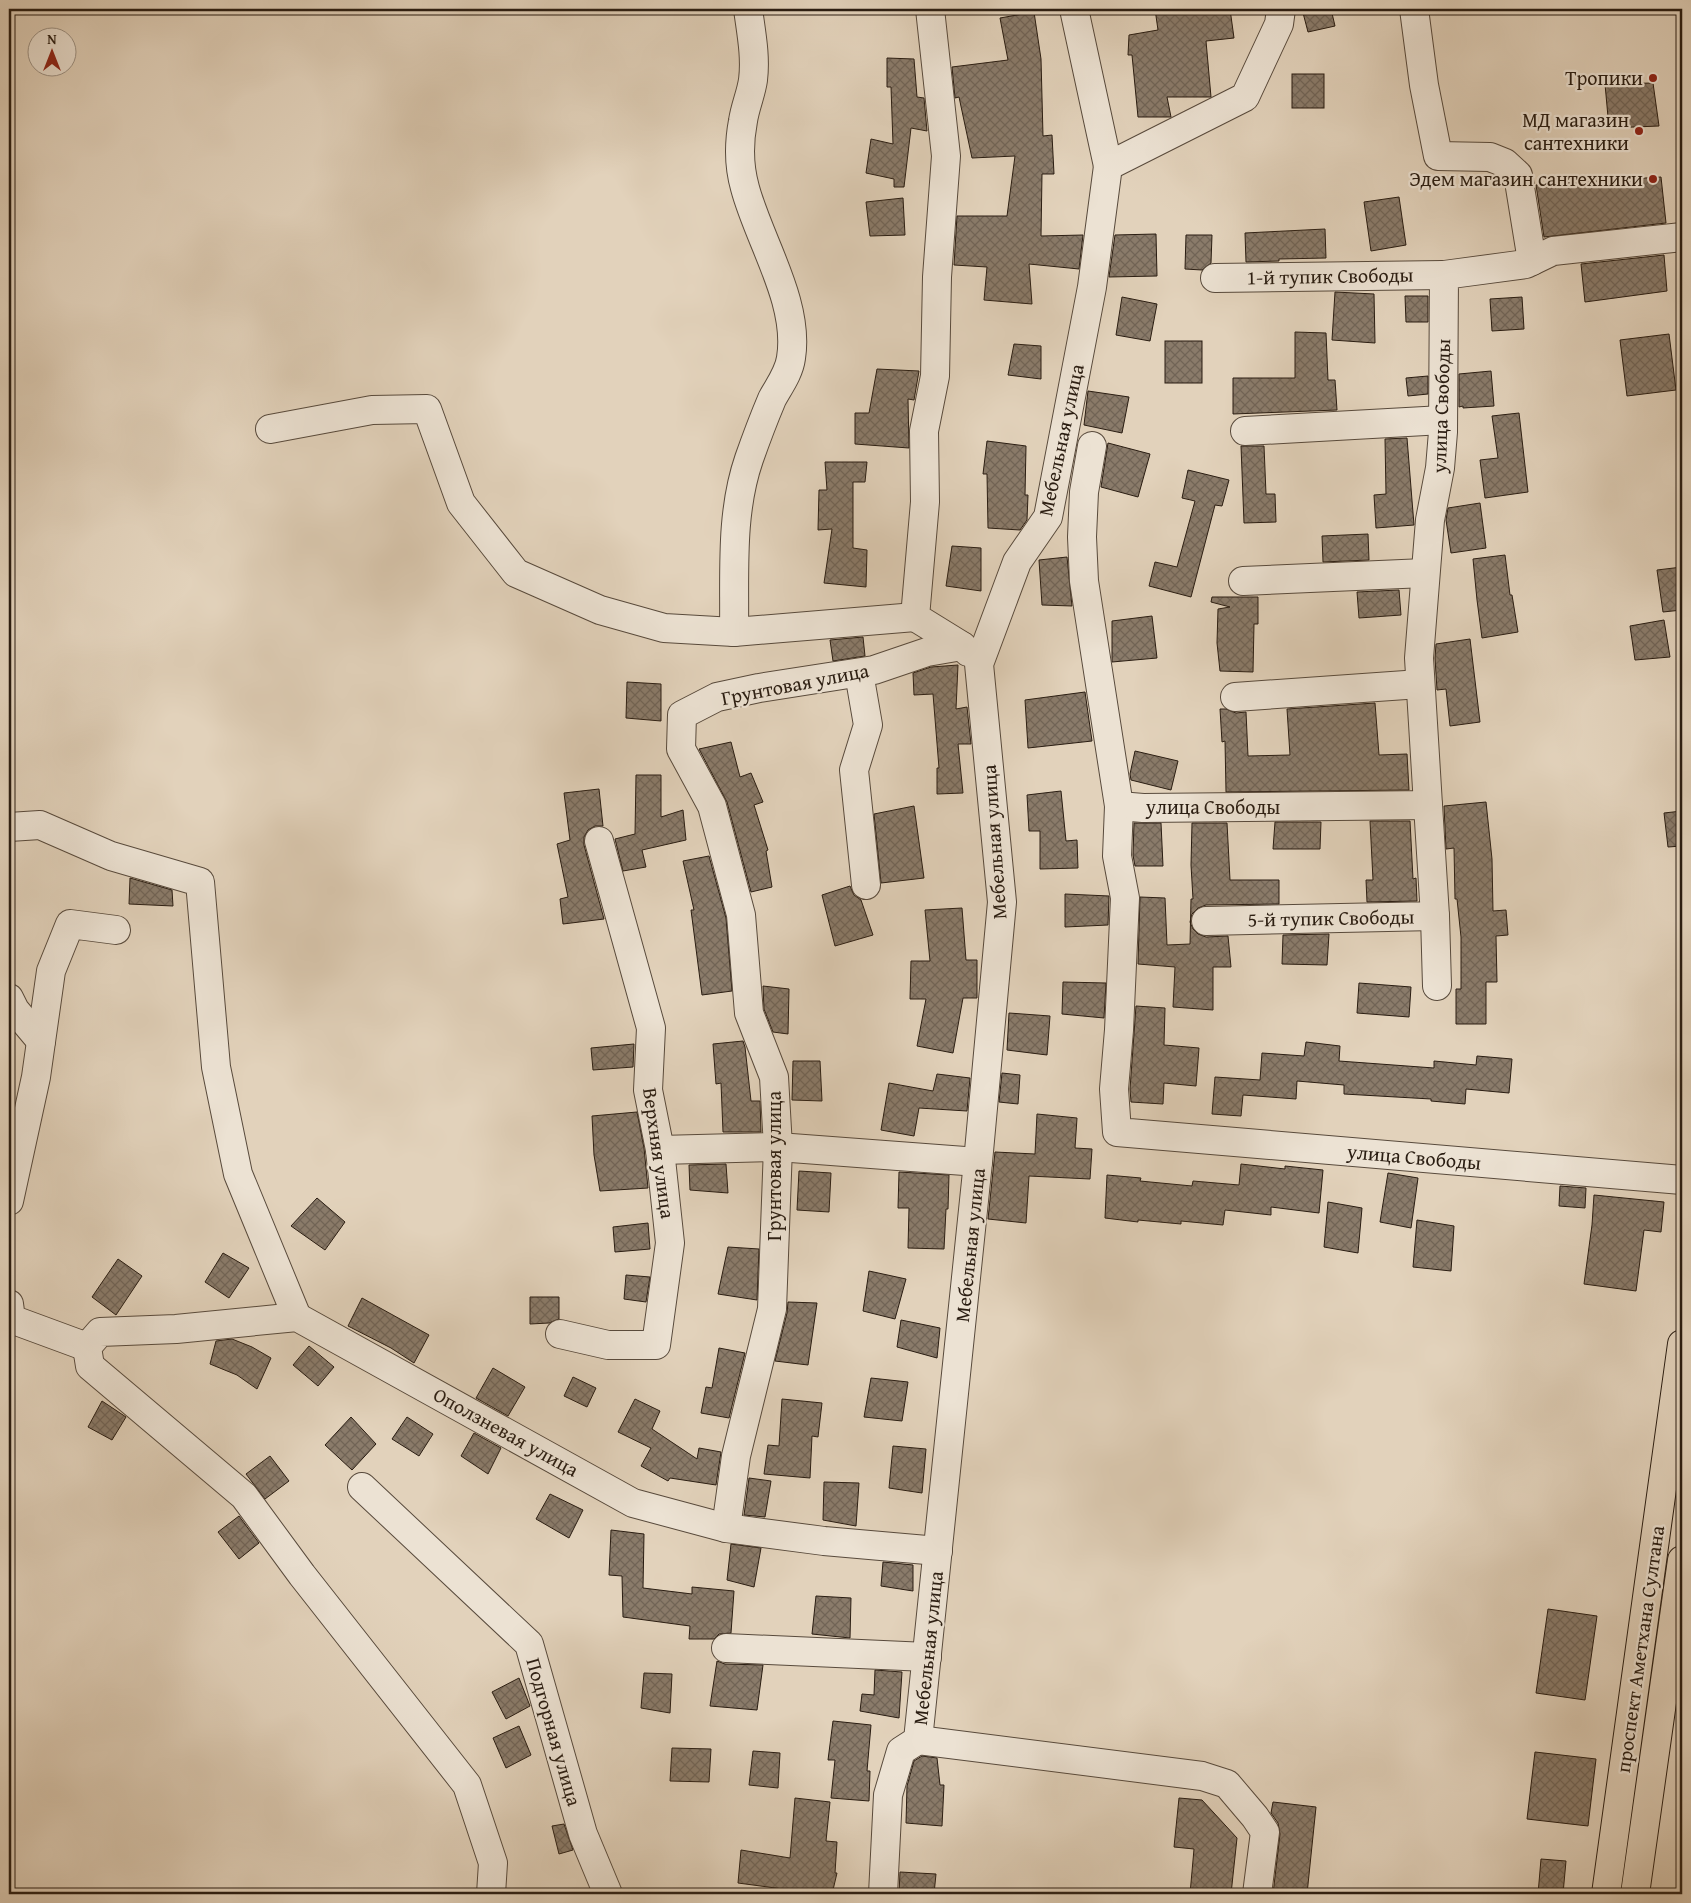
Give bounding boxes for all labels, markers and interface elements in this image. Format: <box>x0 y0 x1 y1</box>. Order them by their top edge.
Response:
north arrow <box>28 28 78 78</box>
text: N <box>47 29 57 49</box>
place label: Тропики <box>1565 63 1643 92</box>
marker: Тропики <box>1647 72 1659 84</box>
place label: МД магазин сантехники <box>1522 105 1629 157</box>
marker: МД магазин сантехники <box>1633 125 1645 137</box>
place label: Эдем магазин сантехники <box>1409 164 1643 193</box>
marker: Эдем магазин сантехники <box>1647 173 1659 185</box>
street label: 1-й тупик Свободы <box>1246 260 1414 291</box>
street label: улица Свободы <box>1424 338 1457 475</box>
street label: Мебельная улица <box>1030 361 1091 519</box>
street label: Грунтовая улица <box>719 655 872 712</box>
street label: Мебельная улица <box>974 763 1013 920</box>
street label: улица Свободы <box>1145 792 1280 821</box>
street label: 5-й тупик Свободы <box>1247 902 1415 933</box>
street label: Верхняя улица <box>636 1086 683 1221</box>
street label: Грунтовая улица <box>759 1091 788 1241</box>
street label: улица Свободы <box>1345 1136 1482 1177</box>
street label: Мебельная улица <box>947 1166 992 1323</box>
street label: Оползневая улица <box>428 1380 585 1484</box>
street label: проспект Аметхана Султана <box>1608 1523 1671 1774</box>
street label: Мебельная улица <box>905 1569 950 1726</box>
street label: Подгорная улица <box>519 1654 590 1810</box>

